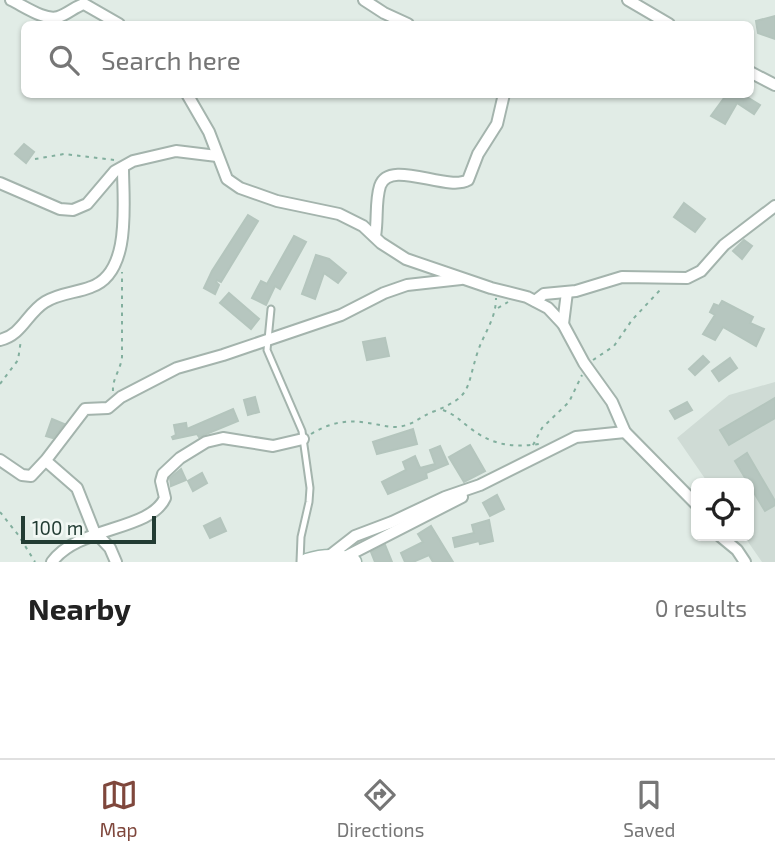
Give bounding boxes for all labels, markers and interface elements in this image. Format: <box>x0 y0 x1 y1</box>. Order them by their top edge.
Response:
search box <box>21 21 754 98</box>
icon: search <box>45 41 83 79</box>
text: Search here <box>101 44 241 75</box>
map controls <box>691 478 754 541</box>
button: locate <box>691 478 754 541</box>
scale bar <box>21 513 156 545</box>
text: 100 m <box>32 516 83 539</box>
text: Nearby <box>28 590 131 626</box>
text: 0 results <box>655 594 747 622</box>
tab: Map <box>100 776 138 841</box>
tab: Directions <box>337 776 424 841</box>
tab: Saved <box>623 776 675 841</box>

